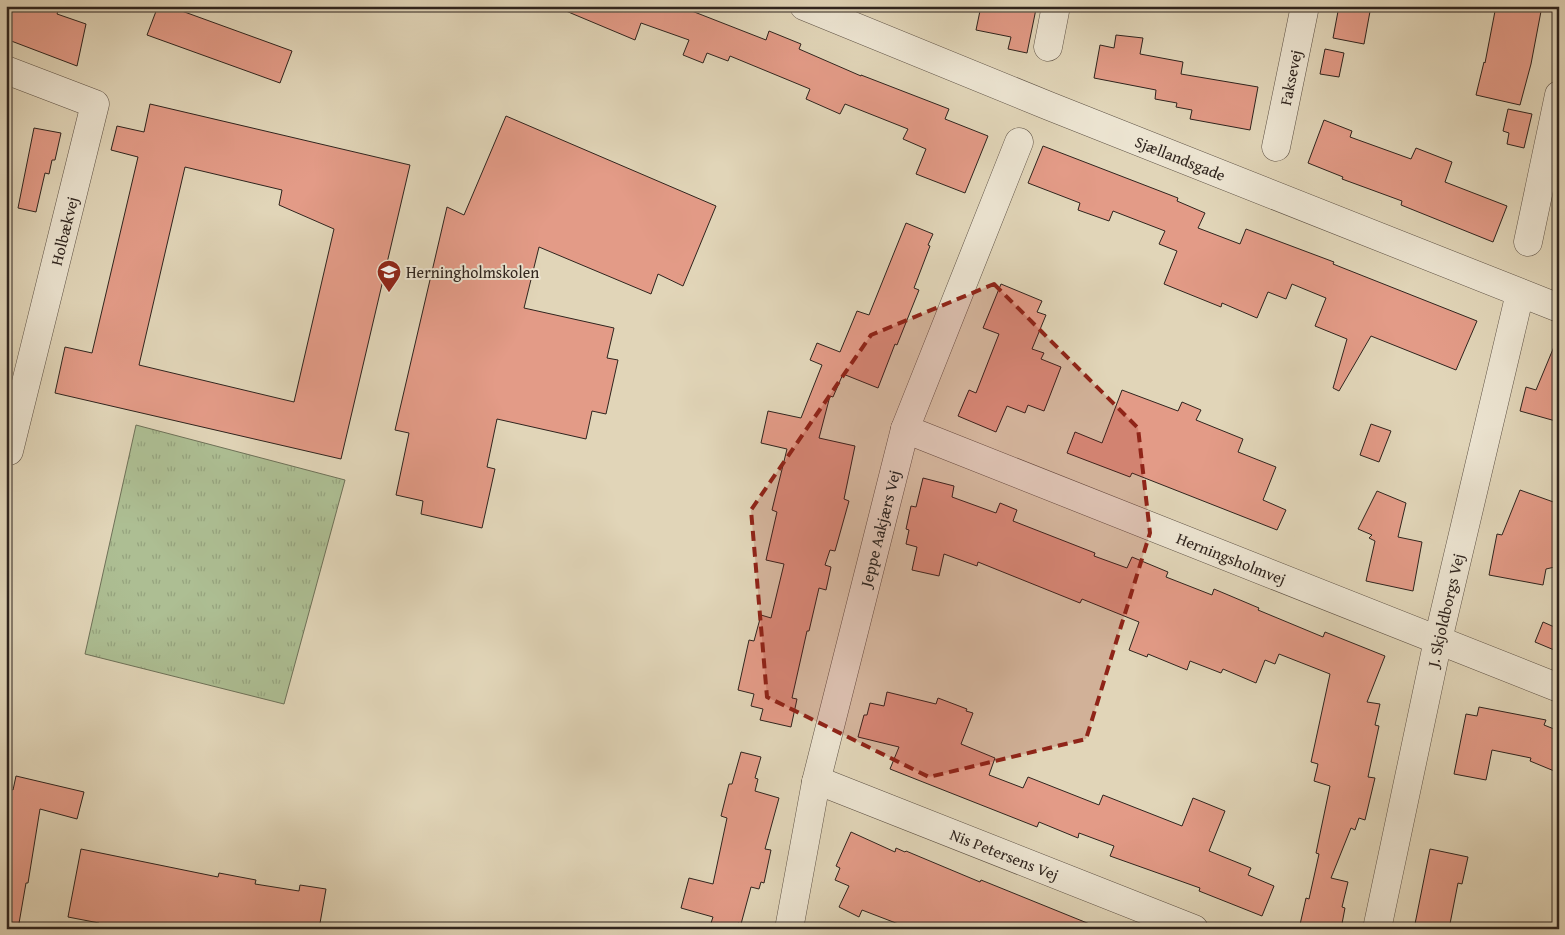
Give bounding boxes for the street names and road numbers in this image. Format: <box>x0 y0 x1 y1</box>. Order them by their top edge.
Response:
street label: Faksevej <box>1273 48 1308 107</box>
street label: Sjællandsgade <box>1132 129 1229 187</box>
street label: Holbækvej <box>44 194 84 268</box>
street label: Jeppe Aakjærs Vej <box>853 467 906 591</box>
street label: Herningsholmvej <box>1173 526 1290 591</box>
street label: J. Skjoldborgs Vej <box>1420 551 1470 671</box>
street label: Nis Petersens Vej <box>947 822 1062 886</box>

